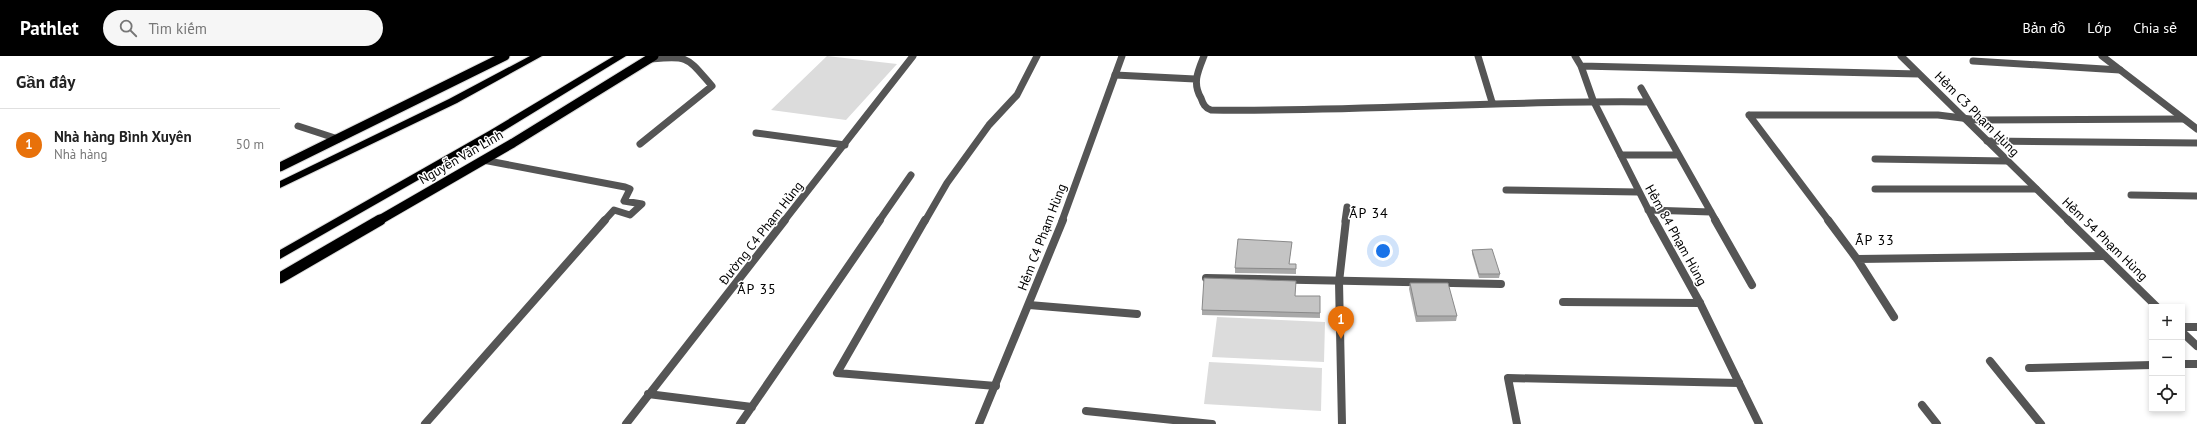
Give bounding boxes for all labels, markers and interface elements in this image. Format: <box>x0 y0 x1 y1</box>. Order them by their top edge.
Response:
search box <box>103 10 383 46</box>
text: Pathlet <box>20 16 79 40</box>
icon: search <box>117 17 139 39</box>
text: Tìm kiếm <box>149 19 207 38</box>
text: Bản đồ <box>2023 19 2065 37</box>
text: Lớp <box>2087 19 2111 37</box>
text: Chia sẻ <box>2133 19 2177 37</box>
street label: Hẻm C3 Phạm Hùng <box>1931 68 2023 160</box>
text: Gần đây <box>16 71 75 93</box>
street label: Nguyễn Văn Linh <box>416 126 506 188</box>
text: Nhà hàng Bình Xuyên <box>54 127 192 146</box>
text: 1 <box>25 136 33 153</box>
text: 50 m <box>236 136 264 153</box>
text: Nhà hàng <box>54 146 107 163</box>
street label: Đường C4 Phạm Hủng <box>715 178 807 289</box>
street label: Hẻm C4 Phạm Hùng <box>1014 181 1070 293</box>
street label: Hẻm 84 Phạm Hùng <box>1641 181 1711 289</box>
street label: Hẻm 54 Phạm Hùng <box>2058 194 2152 284</box>
district label: ẤP 34 <box>1349 204 1389 222</box>
district label: ẤP 33 <box>1855 231 1895 249</box>
your location <box>1373 241 1393 261</box>
district label: ẤP 35 <box>737 280 777 298</box>
map controls <box>2149 304 2185 412</box>
button: + <box>2149 304 2185 340</box>
pin: 1 <box>1328 306 1354 339</box>
button: − <box>2149 340 2185 376</box>
button: locate <box>2149 376 2185 412</box>

